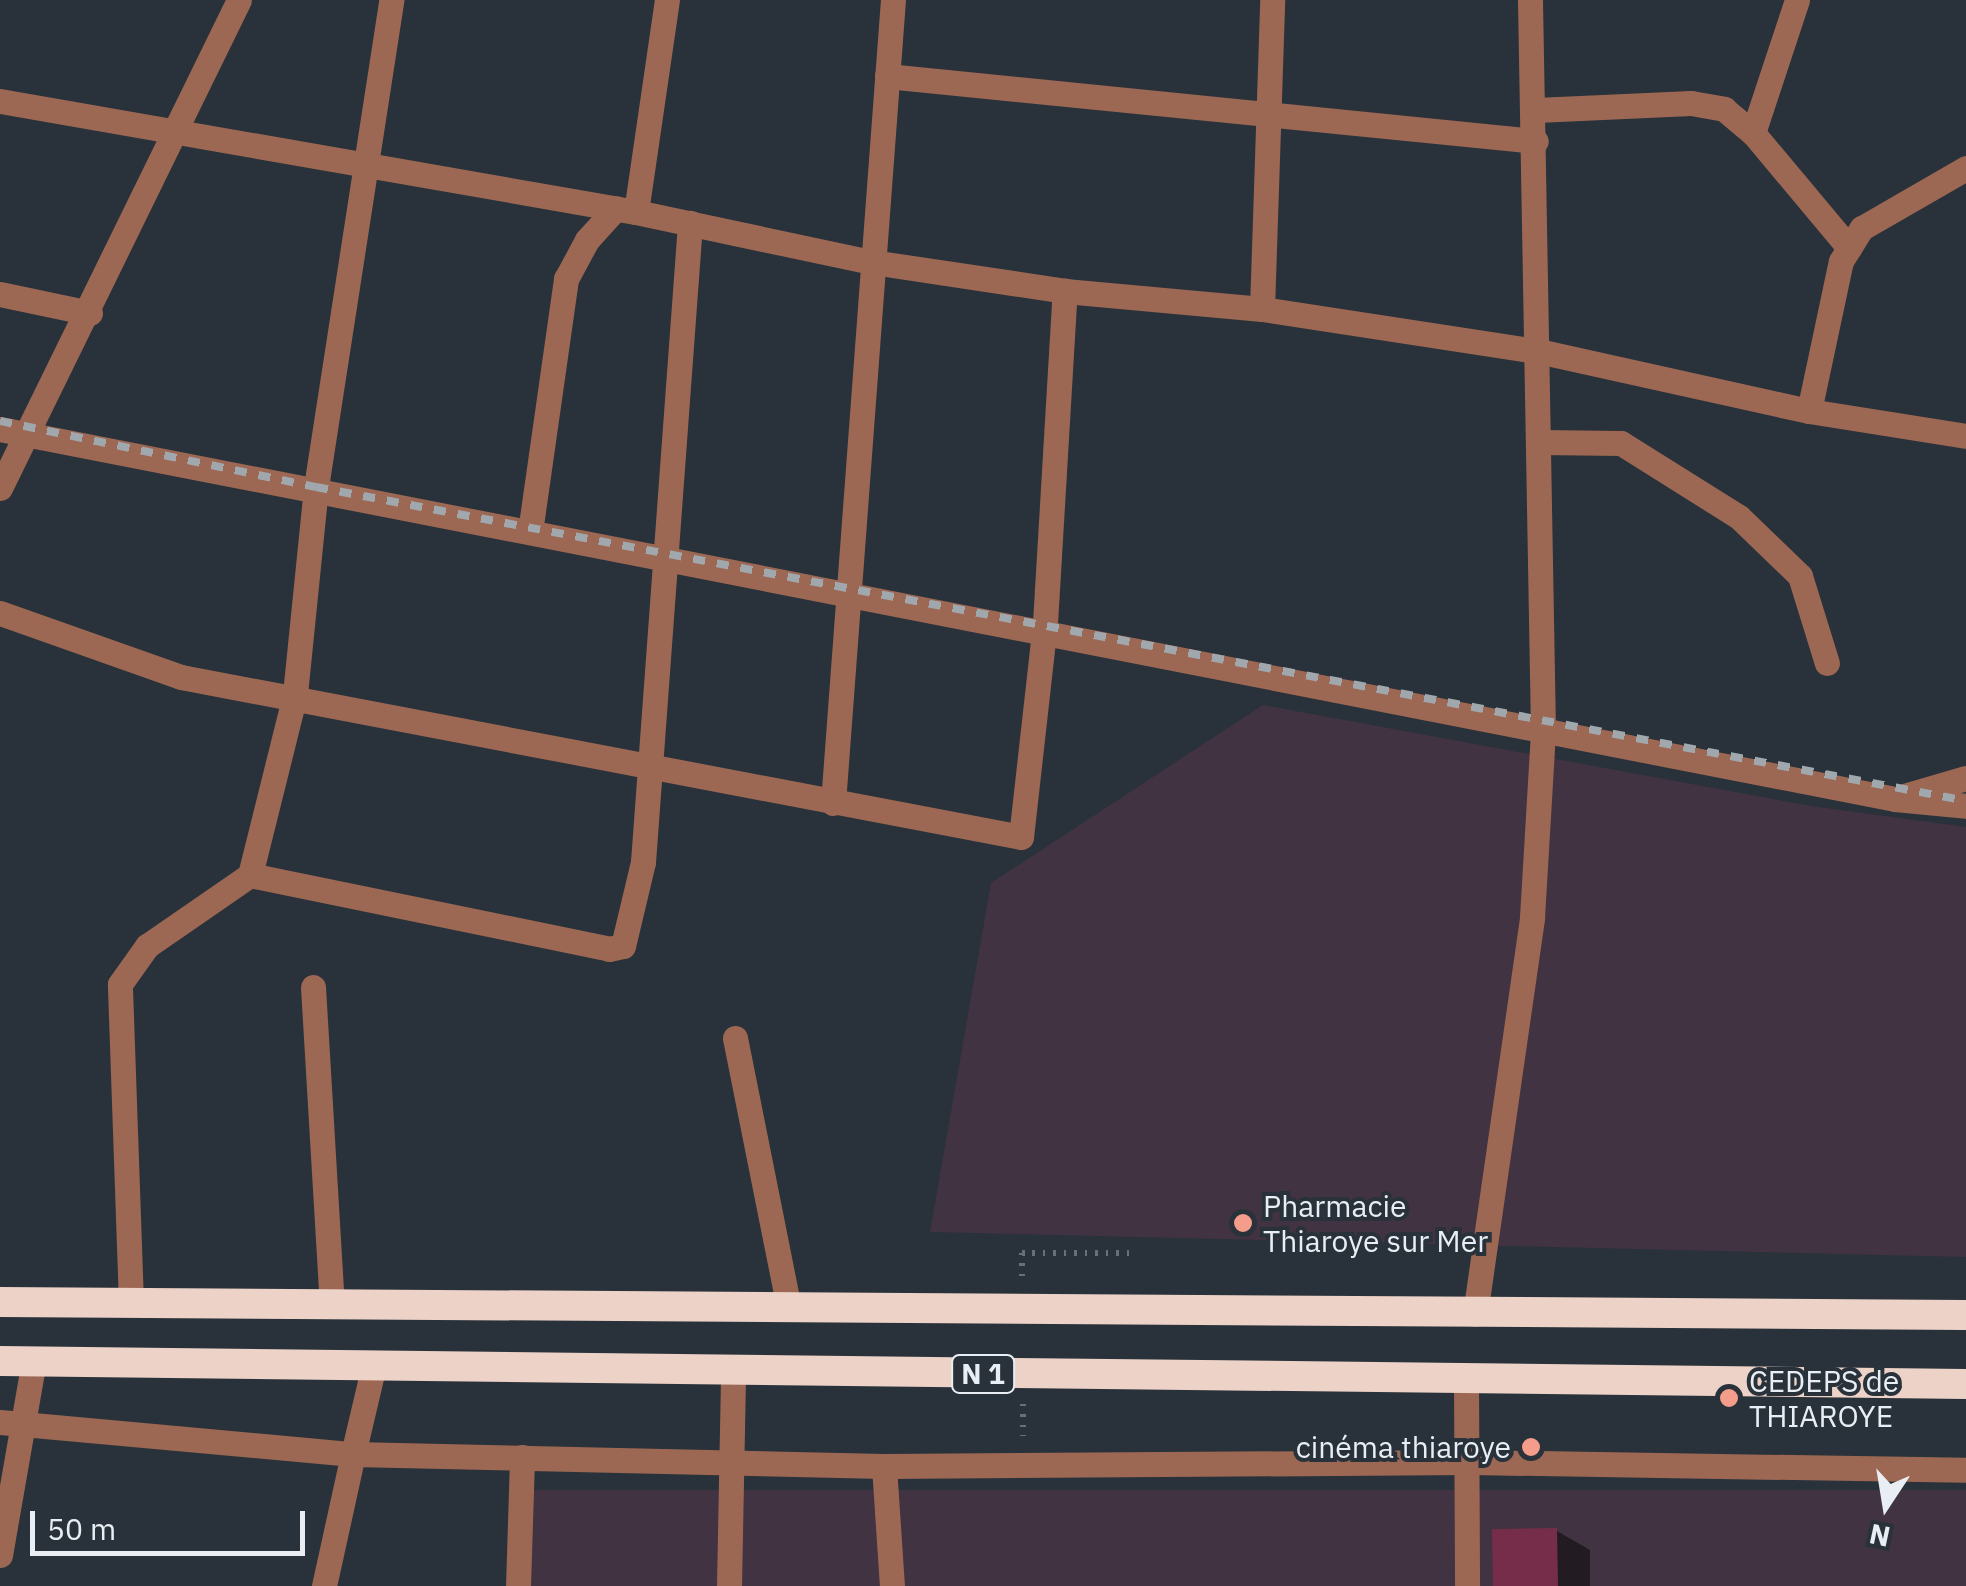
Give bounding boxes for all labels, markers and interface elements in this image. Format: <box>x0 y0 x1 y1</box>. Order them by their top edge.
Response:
place label: Pharmacie Thiaroye sur Mer <box>1263 1188 1488 1258</box>
marker: Pharmacie Thiaroye sur Mer <box>1232 1212 1254 1234</box>
road number: N 1 <box>950 1351 1016 1397</box>
place label: CEDEPS de THIAROYE <box>1749 1363 1899 1434</box>
marker: CEDEPS de THIAROYE <box>1718 1387 1740 1409</box>
place label: cinéma thiaroye <box>1296 1429 1511 1465</box>
marker: cinéma thiaroye <box>1520 1436 1542 1458</box>
north arrow <box>1836 1456 1936 1556</box>
scale bar <box>35 1491 310 1553</box>
text: 50 m <box>47 1509 116 1548</box>
text: N <box>1866 1516 1893 1556</box>

